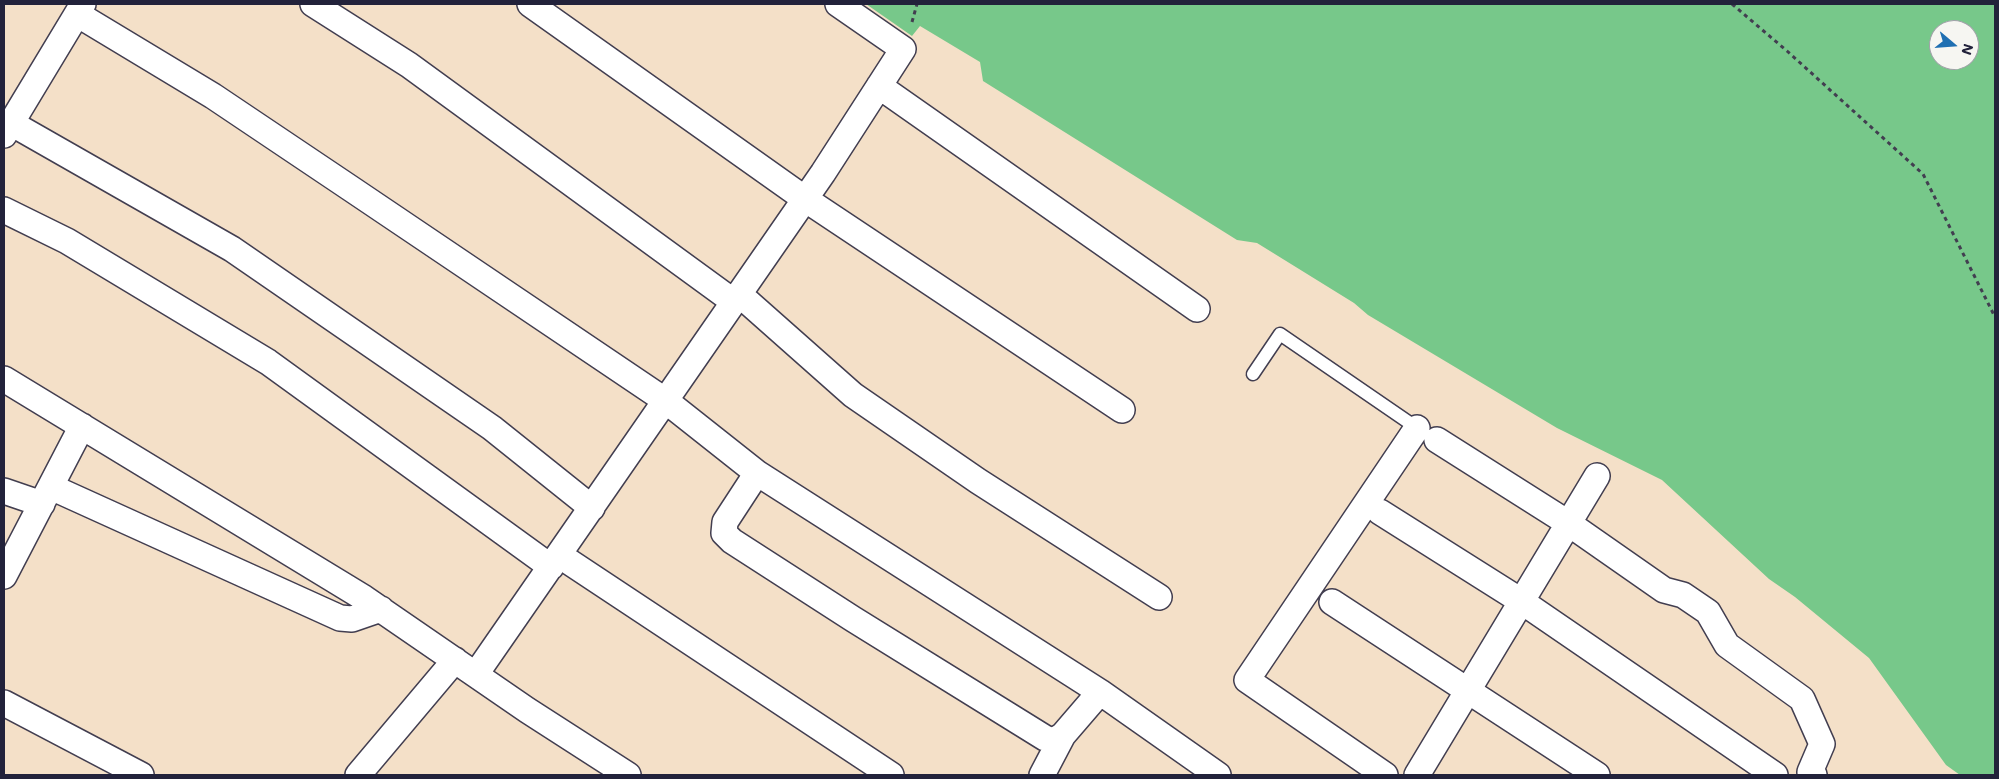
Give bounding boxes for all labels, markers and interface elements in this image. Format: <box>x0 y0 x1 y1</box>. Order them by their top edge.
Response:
north arrow <box>1929 20 1979 70</box>
text: N <box>1957 41 1978 57</box>

